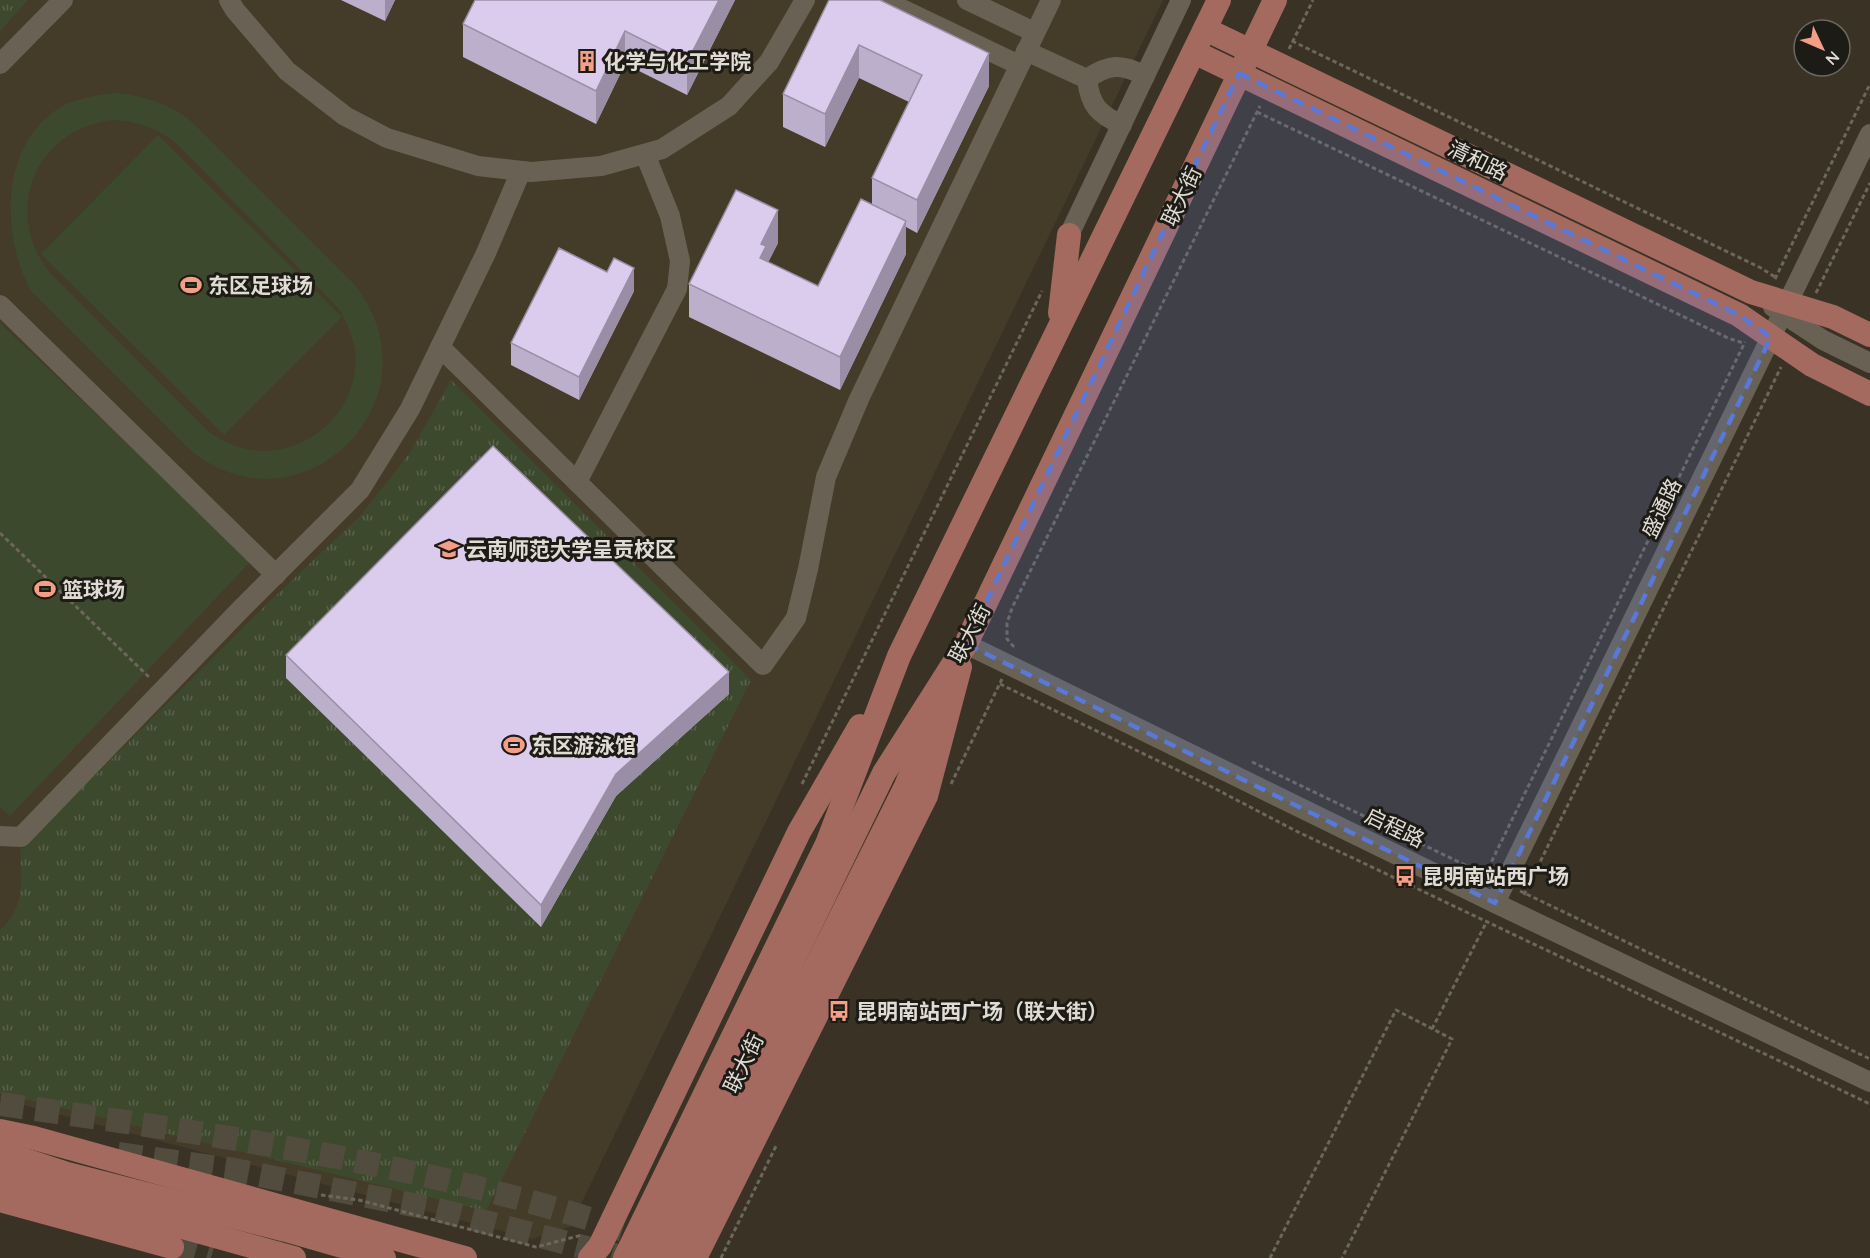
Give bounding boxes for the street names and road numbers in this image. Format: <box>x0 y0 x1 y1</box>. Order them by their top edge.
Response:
street label: 清和路 <box>1444 135 1512 185</box>
street label: 联大街 <box>1156 162 1206 230</box>
street label: 盛通路 <box>1636 474 1686 542</box>
street label: 联大街 <box>943 599 995 667</box>
street label: 启程路 <box>1361 802 1429 852</box>
street label: 联大街 <box>718 1029 768 1097</box>

